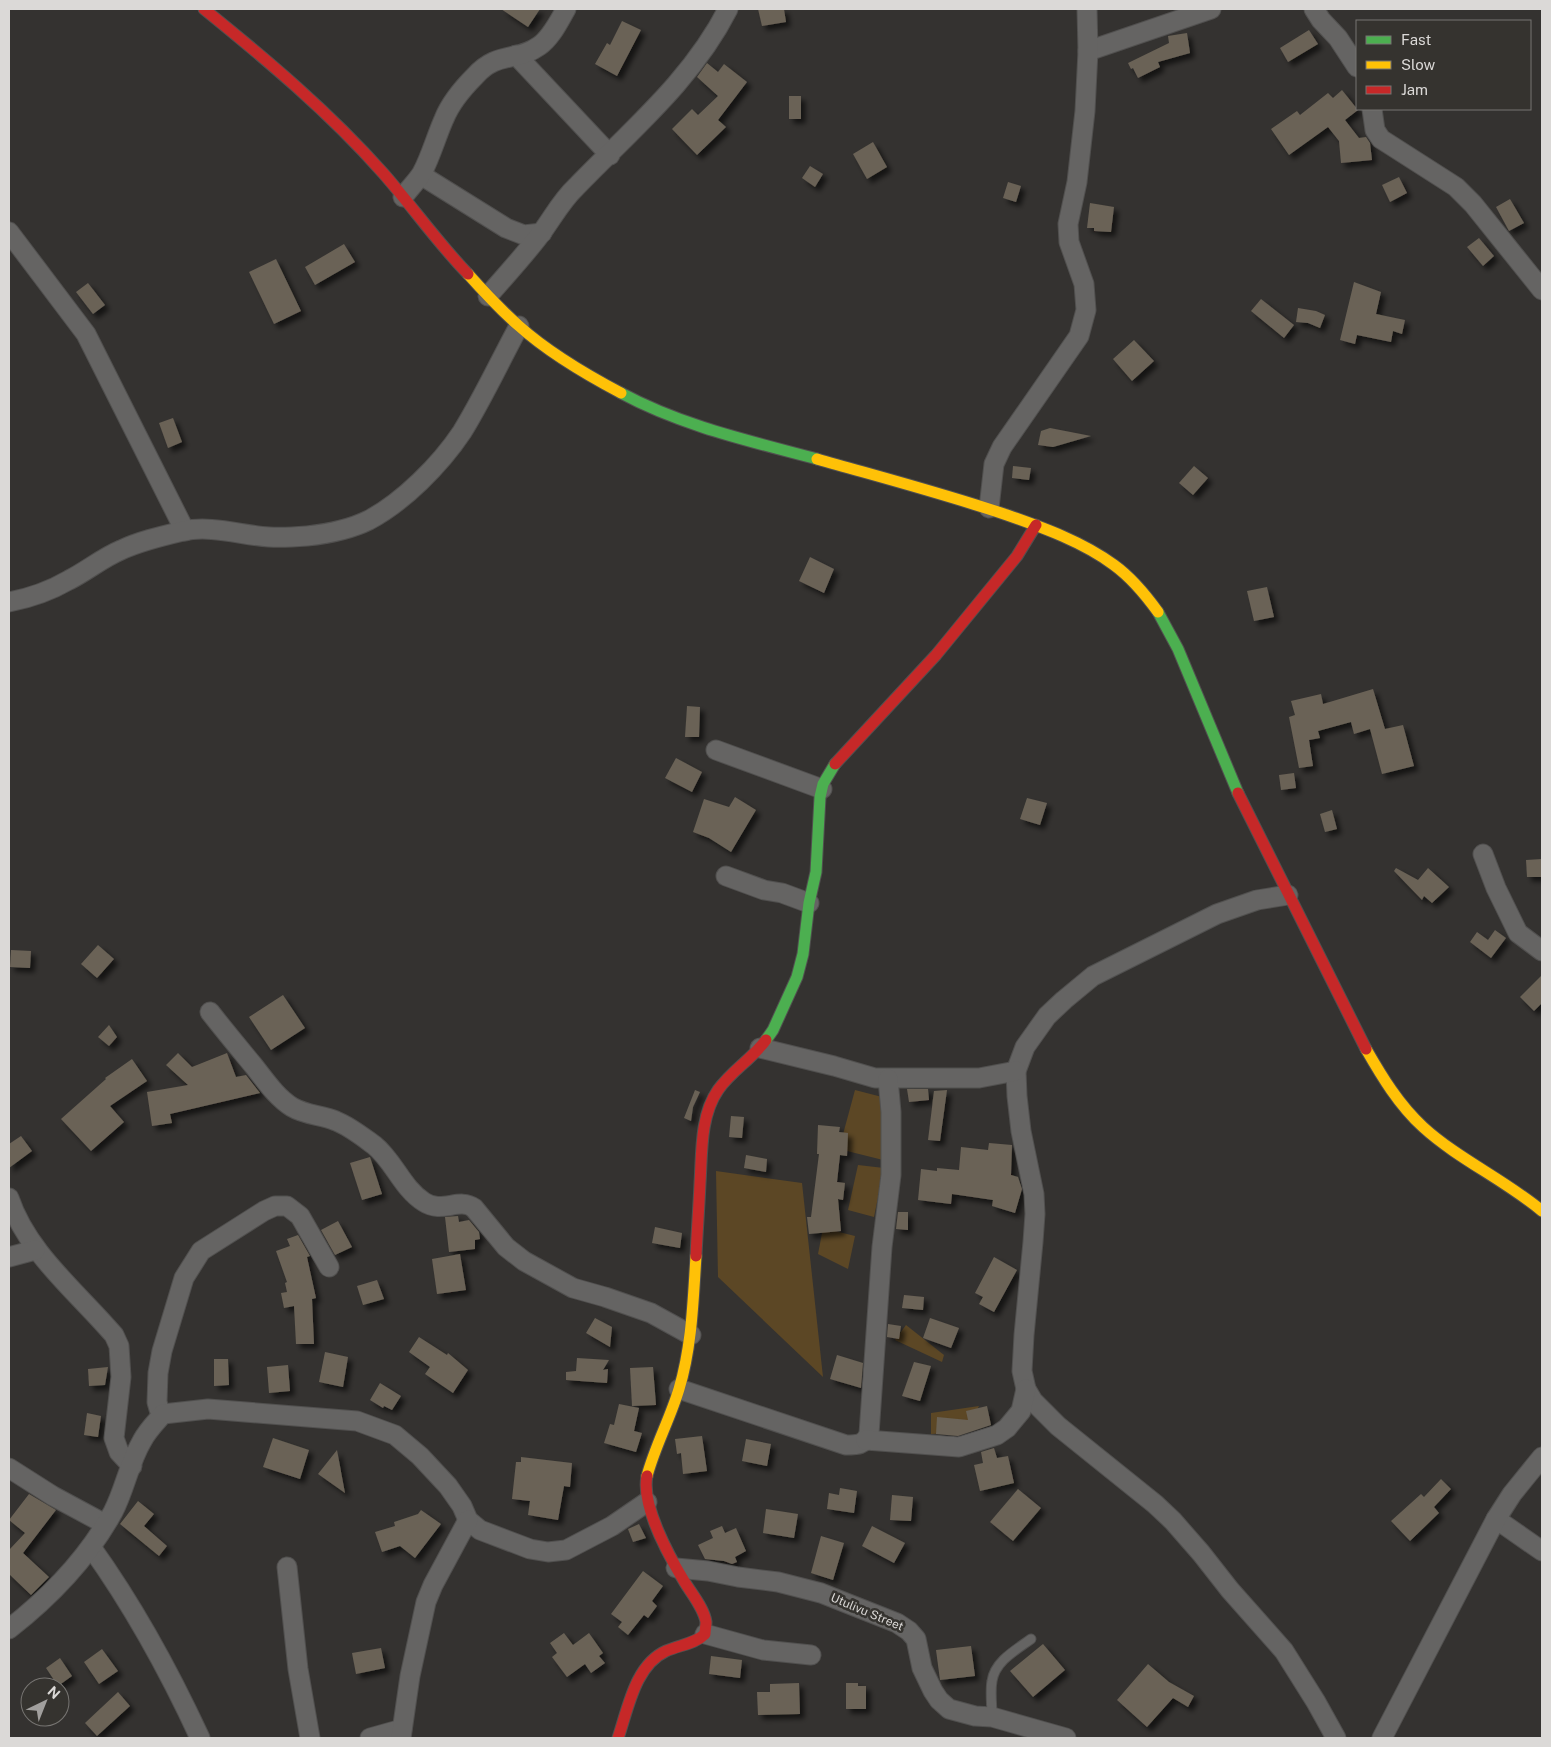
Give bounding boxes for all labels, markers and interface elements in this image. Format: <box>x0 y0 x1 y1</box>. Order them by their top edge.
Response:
legend <box>1356 20 1531 110</box>
text: Fast <box>1401 31 1431 48</box>
text: Slow <box>1401 56 1436 73</box>
text: Jam <box>1401 81 1428 98</box>
street label: Utulivu Street <box>828 1590 906 1634</box>
north arrow <box>20 1677 70 1727</box>
text: N <box>44 1683 63 1702</box>

